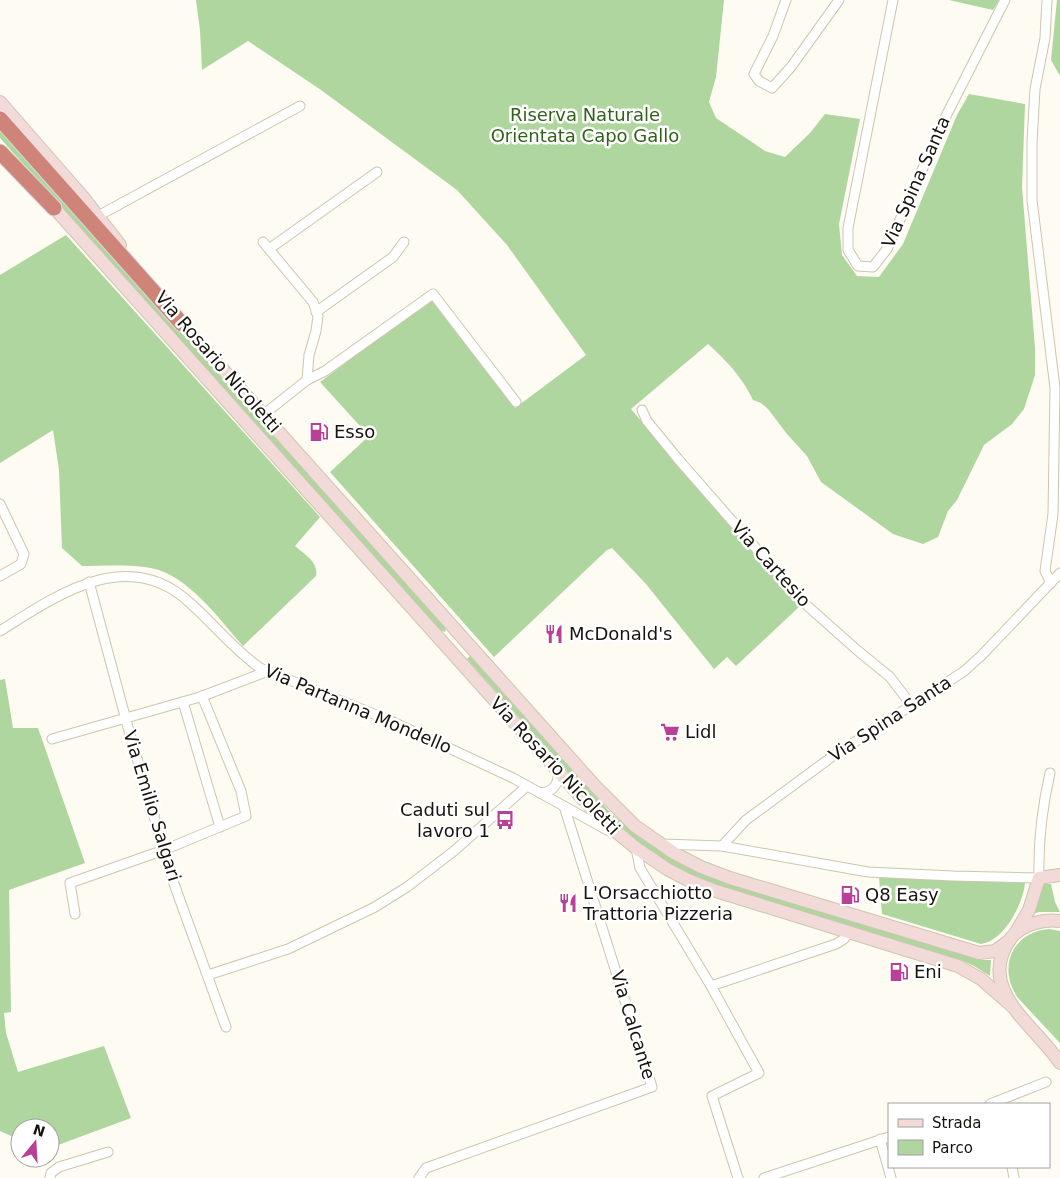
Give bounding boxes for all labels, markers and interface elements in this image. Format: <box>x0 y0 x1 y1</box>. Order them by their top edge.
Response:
park label: Riserva Naturale Orientata Capo Gallo <box>491 104 679 146</box>
street label: Via Spina Santa <box>877 113 954 251</box>
street label: Via Rosario Nicoletti <box>151 287 286 437</box>
fuel station icon: Esso <box>308 421 330 443</box>
place label: Esso <box>334 421 375 442</box>
street label: Via Cartesio <box>727 516 815 611</box>
restaurant icon: McDonald's <box>543 623 565 645</box>
place label: McDonald's <box>569 623 673 644</box>
street label: Via Partanna Mondello <box>261 660 455 758</box>
street label: Via Spina Santa <box>825 671 955 766</box>
street label: Via Rosario Nicoletti <box>486 692 625 839</box>
supermarket icon: Lidl <box>659 721 681 743</box>
place label: Lidl <box>685 721 716 742</box>
street label: Via Emilio Salgari <box>120 728 185 884</box>
place label: Caduti sul lavoro 1 <box>400 799 490 841</box>
bus stop icon: Caduti sul lavoro 1 <box>494 809 516 831</box>
place label: L'Orsacchiotto Trattoria Pizzeria <box>582 882 733 924</box>
fuel station icon: Q8 Easy <box>839 884 861 906</box>
place label: Q8 Easy <box>865 884 939 905</box>
restaurant icon: L'Orsacchiotto Trattoria Pizzeria <box>557 892 579 914</box>
fuel station icon: Eni <box>888 961 910 983</box>
place label: Eni <box>914 961 942 982</box>
street label: Via Calcante <box>607 968 660 1082</box>
legend <box>888 1103 1050 1168</box>
text: Strada <box>932 1114 981 1132</box>
north arrow <box>10 1118 60 1168</box>
text: N <box>31 1121 47 1140</box>
text: Parco <box>932 1139 973 1157</box>

